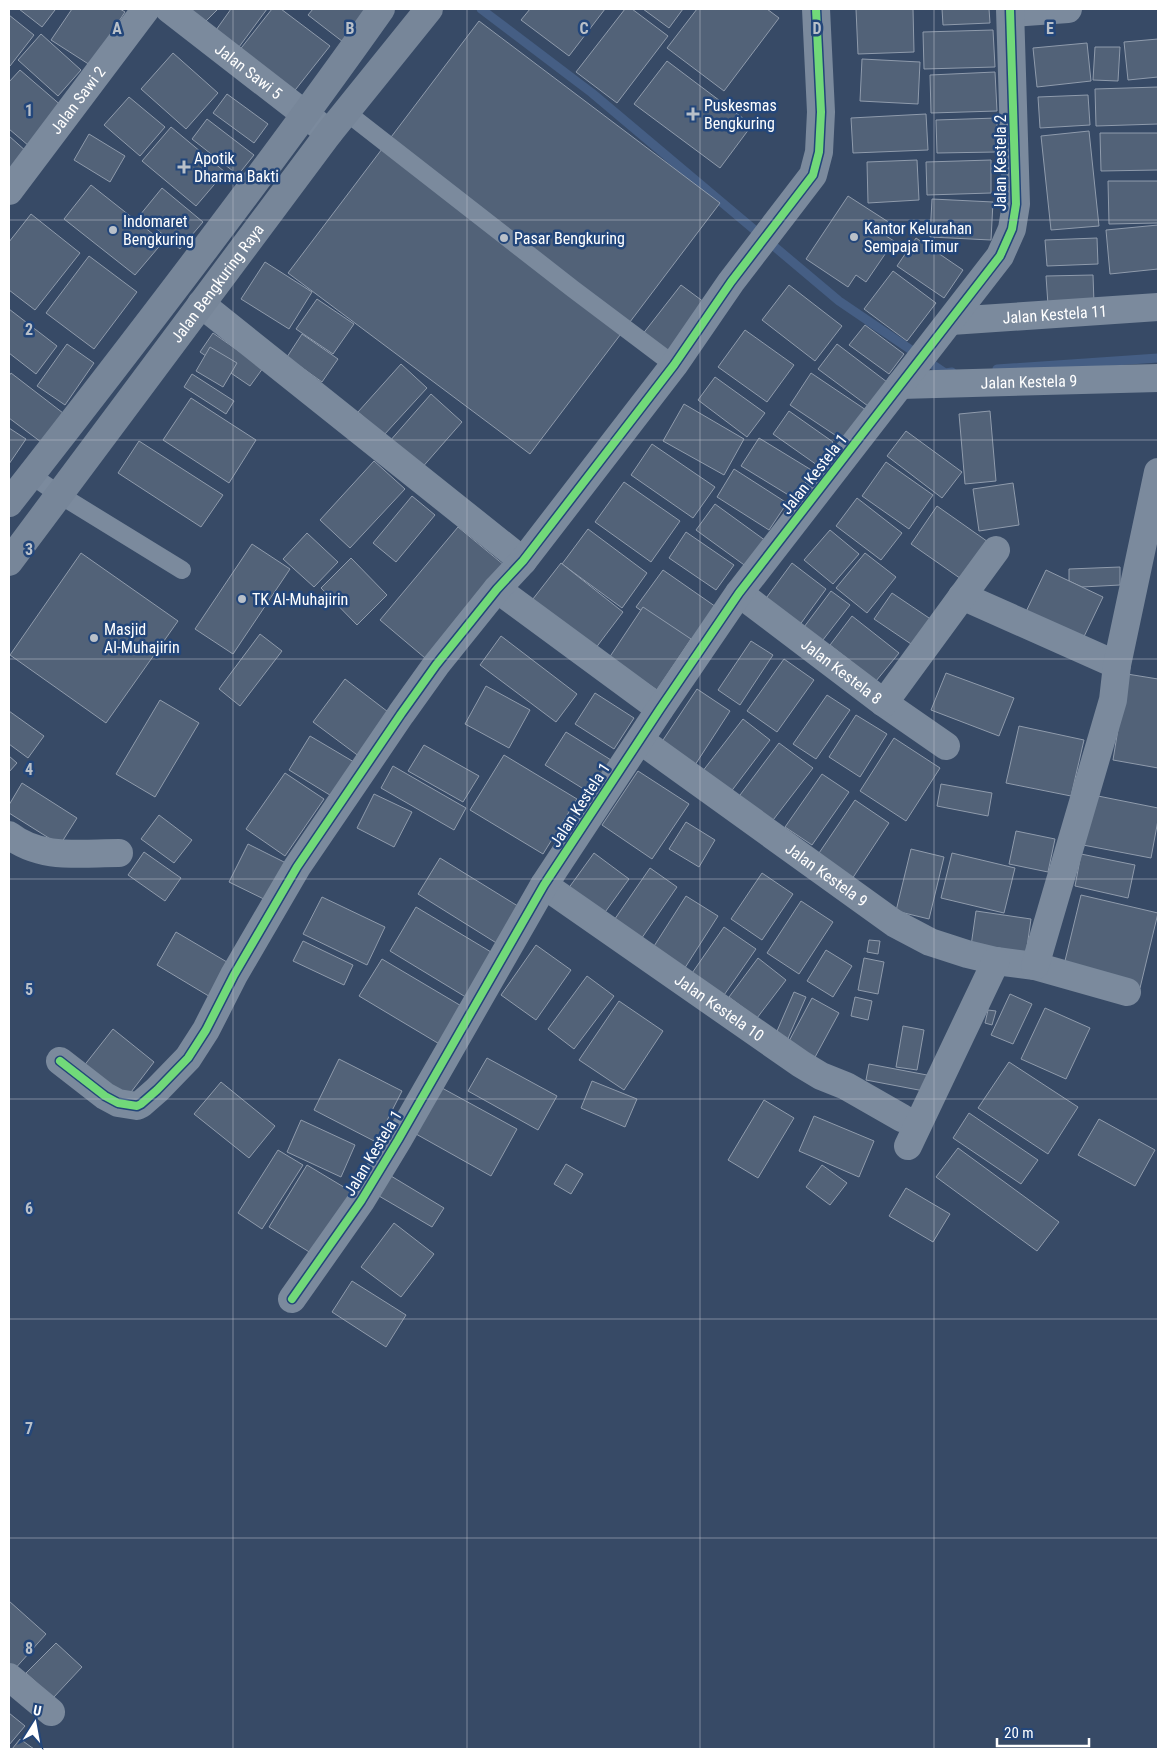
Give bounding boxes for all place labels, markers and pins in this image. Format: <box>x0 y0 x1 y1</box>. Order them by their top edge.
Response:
place label: Puskesmas Bengkuring <box>704 96 777 133</box>
marker: Puskesmas Bengkuring <box>686 107 700 121</box>
place label: Apotik Dharma Bakti <box>194 149 279 186</box>
marker: Apotik Dharma Bakti <box>178 161 190 173</box>
place label: Indomaret Bengkuring <box>123 212 194 249</box>
place label: Kantor Kelurahan Sempaja Timur <box>864 219 972 256</box>
marker: Indomaret Bengkuring <box>107 224 119 236</box>
place label: Pasar Bengkuring <box>514 229 625 248</box>
marker: Kantor Kelurahan Sempaja Timur <box>848 231 860 243</box>
marker: Pasar Bengkuring <box>498 232 510 244</box>
place label: TK Al-Muhajirin <box>252 590 348 609</box>
marker: TK Al-Muhajirin <box>236 593 248 605</box>
place label: Masjid Al-Muhajirin <box>104 620 180 657</box>
marker: Masjid Al-Muhajirin <box>88 632 100 644</box>

